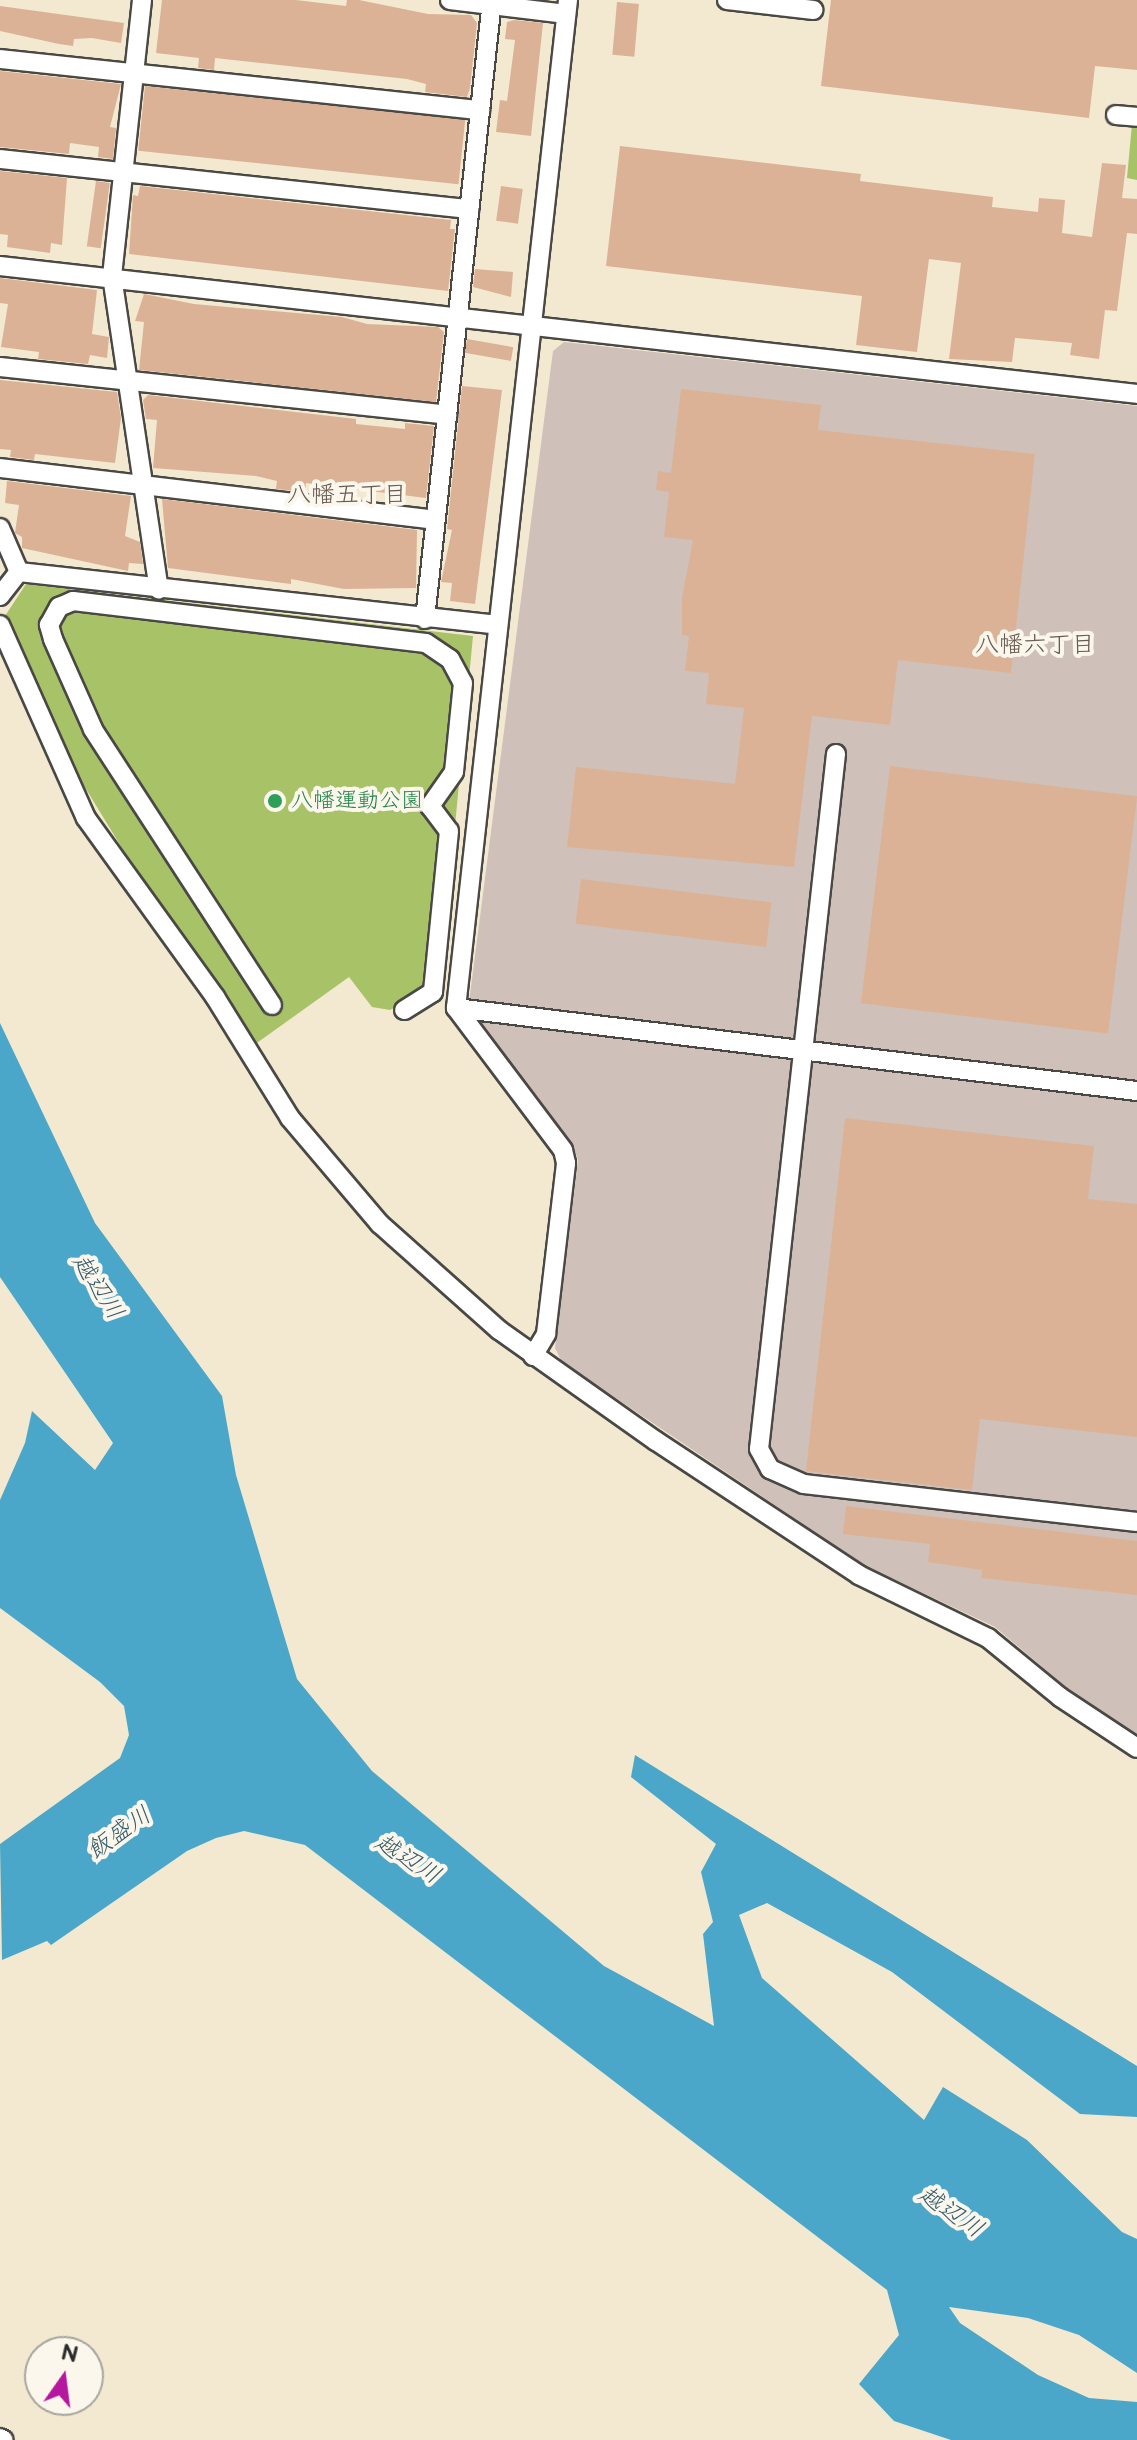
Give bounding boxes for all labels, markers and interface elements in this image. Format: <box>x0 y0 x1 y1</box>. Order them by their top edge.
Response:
district label: 八幡五丁目 <box>287 481 407 509</box>
district label: 八幡六丁目 <box>975 631 1095 659</box>
place label: 八幡運動公園 <box>291 788 423 814</box>
marker: 八幡運動公園 <box>266 792 284 810</box>
water label: 越辺川 <box>66 1249 130 1325</box>
water label: 飯盛川 <box>81 1801 157 1865</box>
water label: 越辺川 <box>370 1828 446 1890</box>
water label: 越辺川 <box>913 2180 989 2244</box>
north arrow <box>24 2336 104 2416</box>
text: N <box>58 2339 81 2369</box>

